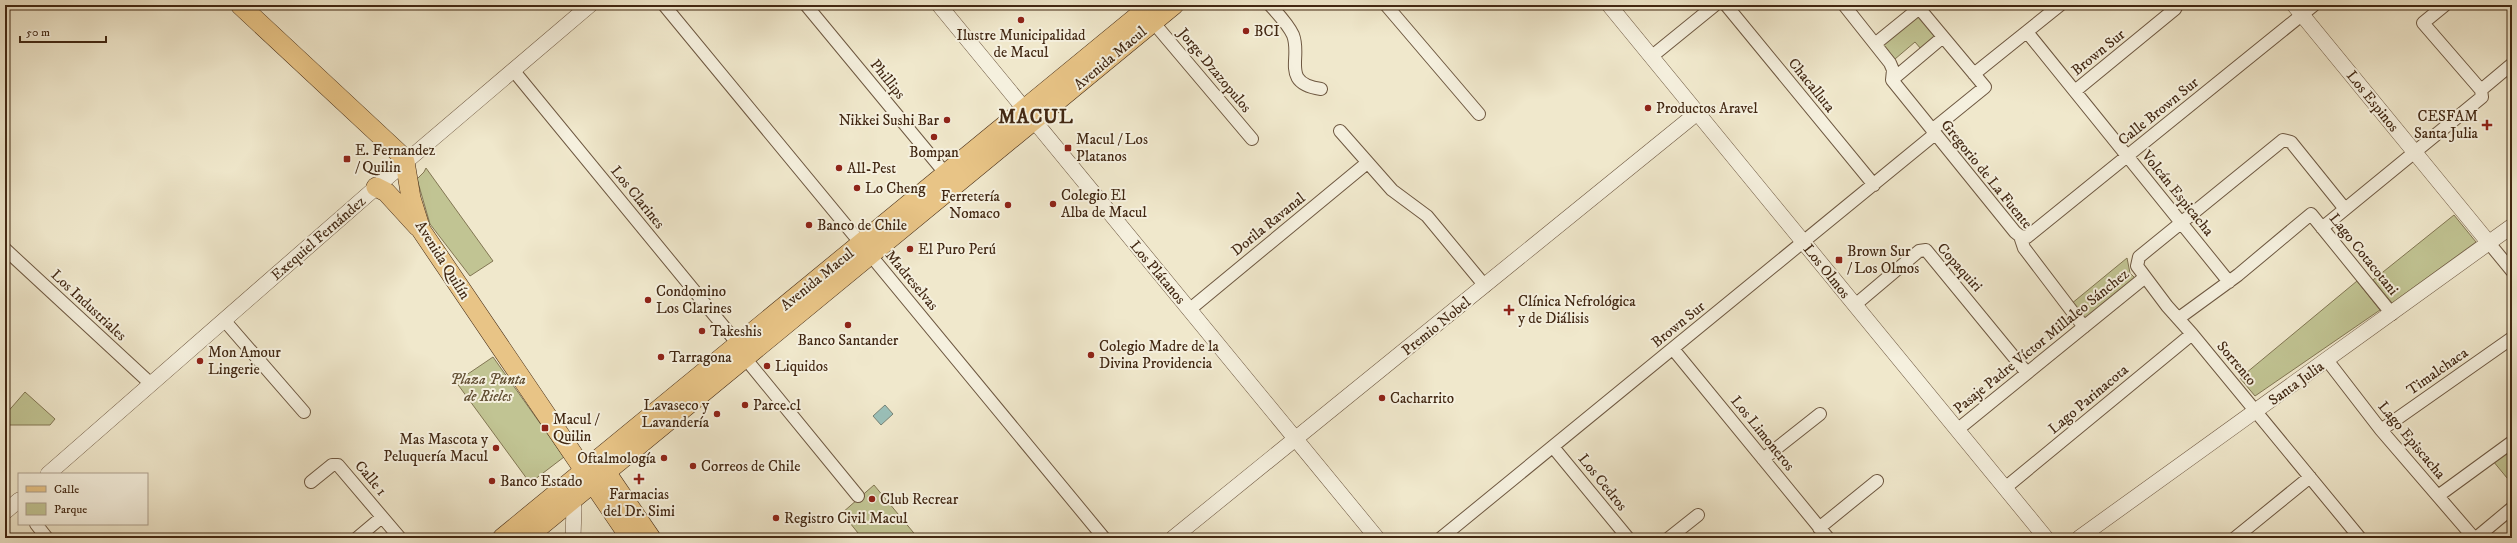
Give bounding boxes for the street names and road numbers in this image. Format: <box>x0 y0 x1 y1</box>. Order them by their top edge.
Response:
street label: Avenida Macul <box>1070 22 1151 94</box>
street label: Jorge Dzazopulos <box>1172 23 1256 117</box>
street label: Brown Sur <box>2068 25 2129 80</box>
street label: Chacalluta <box>1784 54 1840 117</box>
street label: Phillips <box>866 56 909 103</box>
street label: Los Espinos <box>2342 67 2403 136</box>
street label: Calle Brown Sur <box>2114 73 2203 150</box>
street label: Gregorio de La Fuente <box>1937 116 2037 233</box>
street label: Volcán Espicacha <box>2137 146 2218 241</box>
street label: Los Clarines <box>606 162 669 233</box>
street label: Dorila Ravanal <box>1227 188 1310 260</box>
street label: Exequiel Fernández <box>267 192 370 285</box>
street label: Lago Cotacotani <box>2325 209 2403 299</box>
street label: Avenida Quilín <box>411 217 474 303</box>
street label: Los Plátanos <box>1126 237 1190 308</box>
street label: Copaquiri <box>1933 239 1987 296</box>
street label: Los Olmos <box>1799 240 1854 303</box>
street label: Avenida Macul <box>777 244 858 315</box>
street label: Madreselvas <box>881 246 942 314</box>
street label: Pasaje Padre Víctor Millaleo Sánchez <box>1950 264 2133 418</box>
street label: Los Industriales <box>47 266 130 345</box>
street label: Premio Nobel <box>1398 293 1475 360</box>
street label: Brown Sur <box>1648 297 1709 352</box>
street label: Sorrento <box>2213 337 2261 389</box>
street label: Timalchaca <box>2403 343 2472 399</box>
street label: Santa Julia <box>2265 357 2328 410</box>
street label: Lago Parinacota <box>2044 360 2133 438</box>
street label: Los Limoneros <box>1726 392 1799 475</box>
street label: Lago Episcacha <box>2374 398 2450 484</box>
street label: Los Cedros <box>1574 450 1631 515</box>
street label: Calle 1 <box>350 457 391 500</box>

